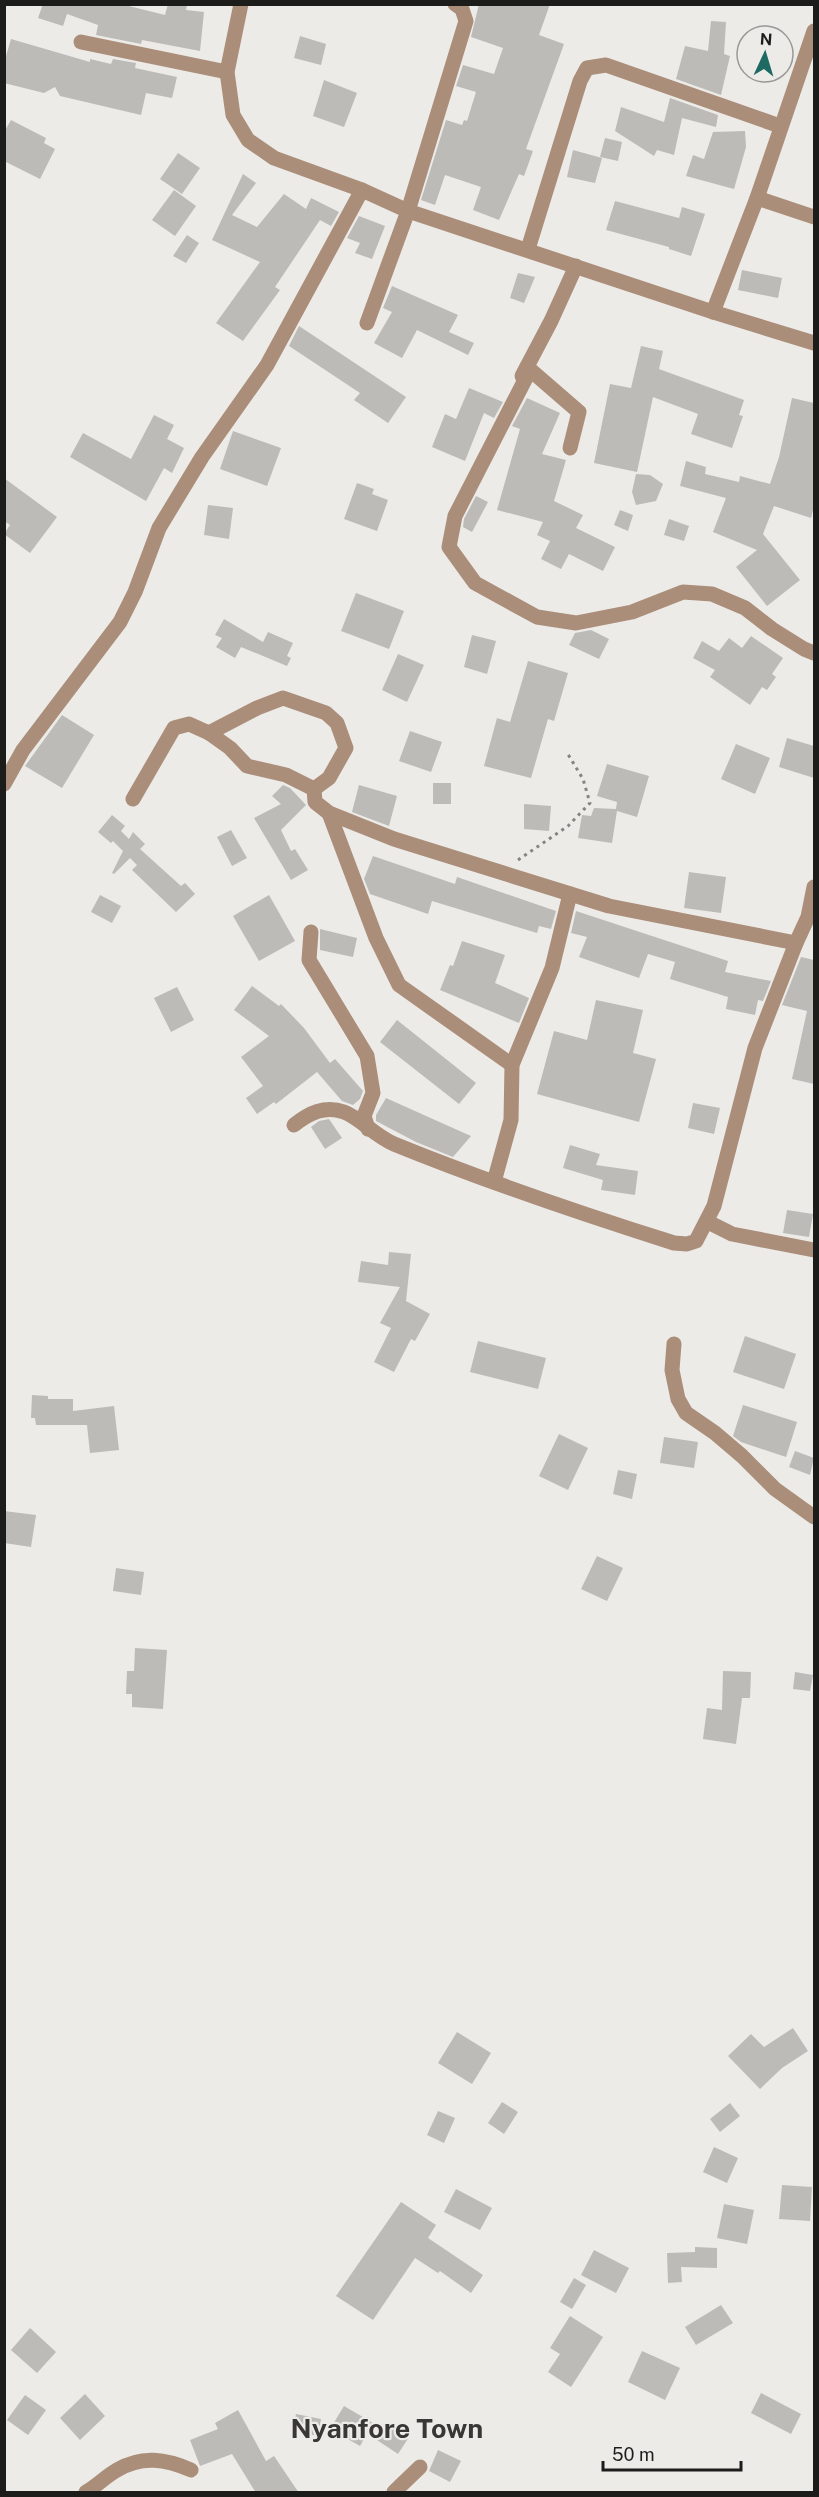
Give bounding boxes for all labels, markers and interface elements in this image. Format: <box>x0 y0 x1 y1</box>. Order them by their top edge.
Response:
north arrow <box>735 24 795 84</box>
text: N <box>759 30 773 49</box>
district label: Nyanfore Town <box>291 2412 483 2444</box>
scale bar <box>603 2434 741 2472</box>
text: 50 m <box>612 2444 655 2465</box>

